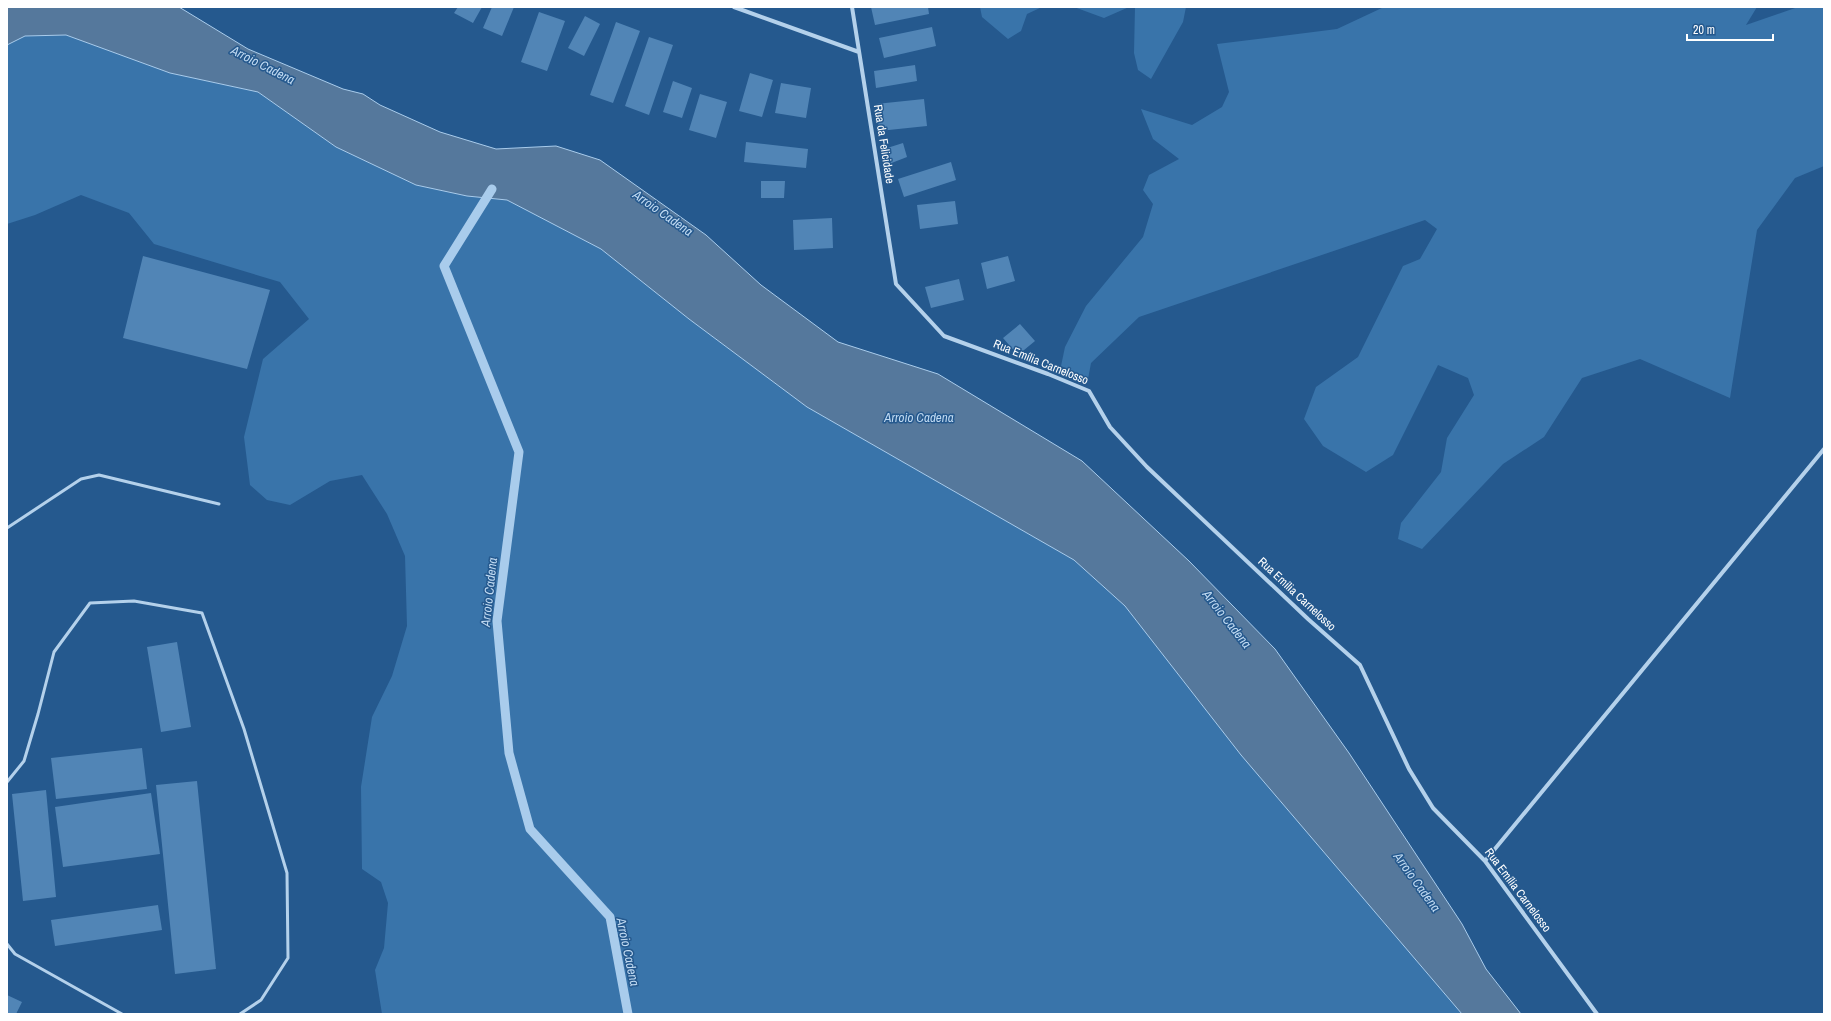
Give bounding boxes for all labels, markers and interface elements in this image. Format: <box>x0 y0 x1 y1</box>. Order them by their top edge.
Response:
scale bar <box>1687 16 1773 42</box>
text: 20 m <box>1693 22 1715 38</box>
water label: Arroio Cadena <box>227 41 298 88</box>
street label: Rua da Felicidade <box>870 103 898 185</box>
water label: Arroio Cadena <box>629 186 696 240</box>
street label: Rua Emília Carnelosso <box>991 336 1091 388</box>
water label: Arroio Cadena <box>883 409 954 426</box>
street label: Rua Emília Carnelosso <box>1255 554 1339 634</box>
water label: Arroio Cadena <box>477 557 501 628</box>
water label: Arroio Cadena <box>1198 586 1255 652</box>
street label: Rua Emília Carnelosso <box>1481 845 1555 935</box>
water label: Arroio Cadena <box>1389 848 1444 915</box>
water label: Arroio Cadena <box>612 915 644 988</box>

